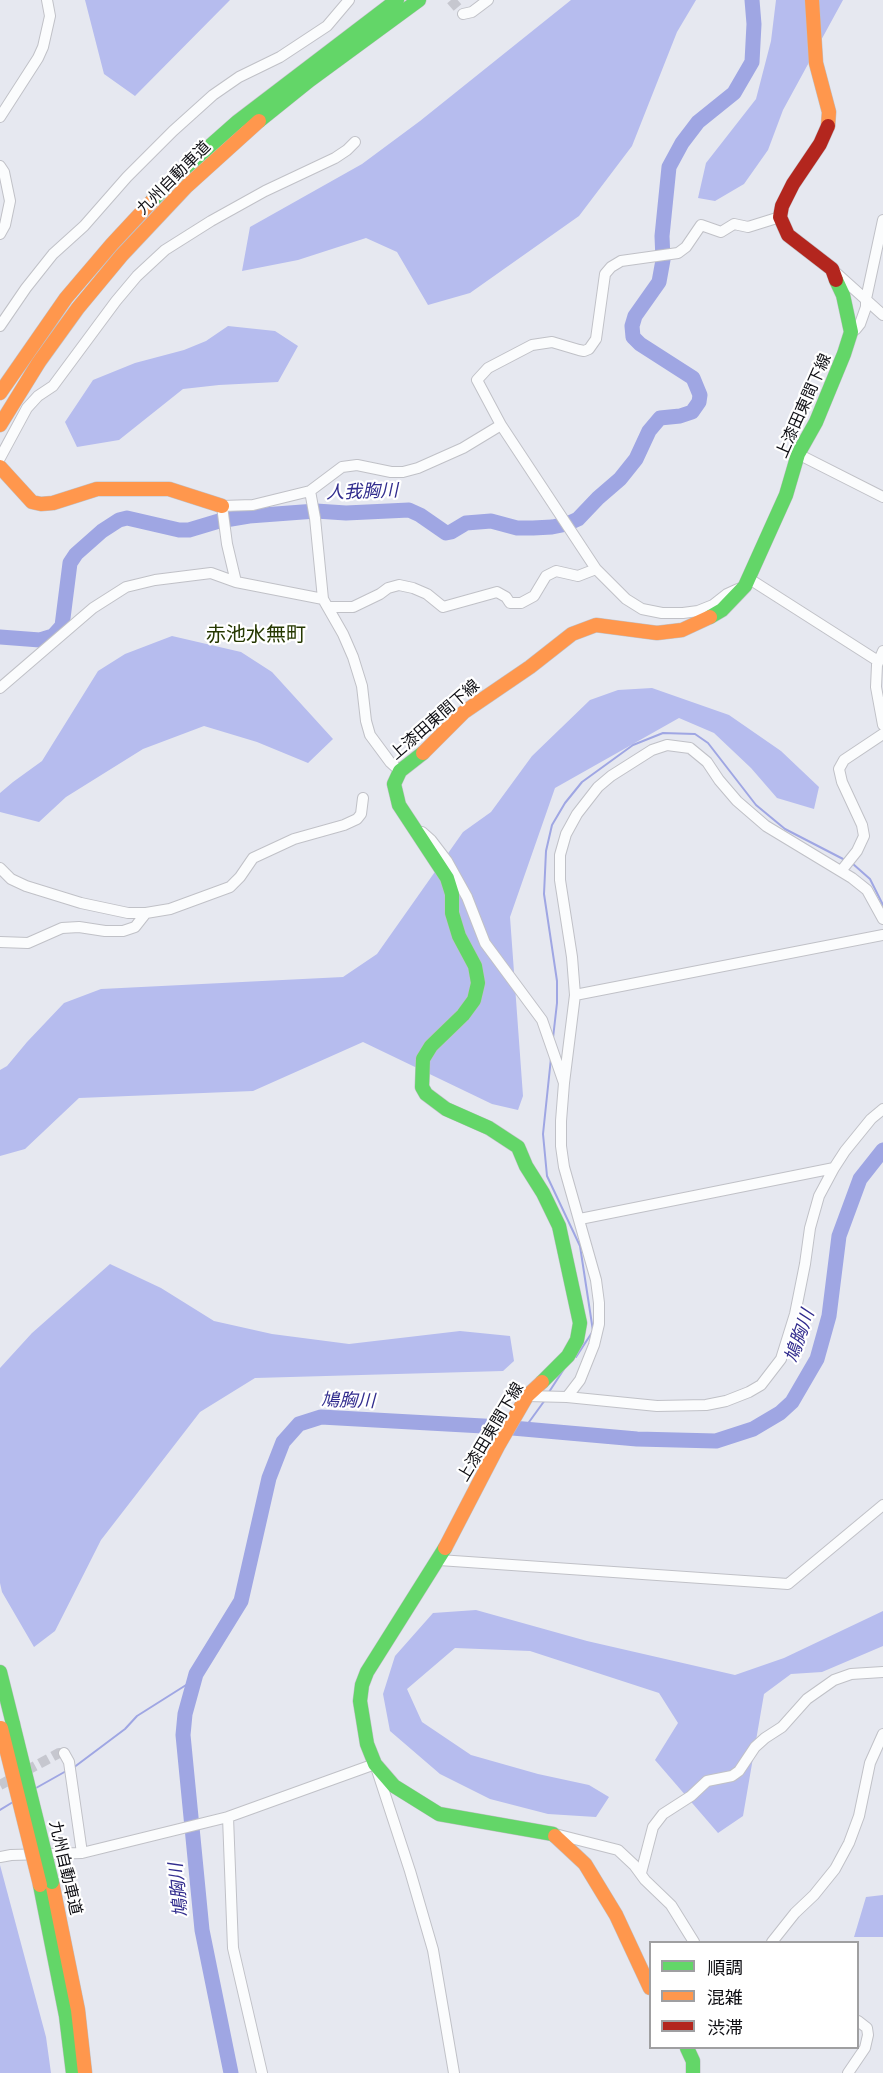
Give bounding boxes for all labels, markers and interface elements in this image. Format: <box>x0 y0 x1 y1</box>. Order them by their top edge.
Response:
street label: 九州自動車道 <box>133 137 215 219</box>
street label: 上漆田東間下線 <box>772 351 836 461</box>
water label: 人我胸川 <box>326 480 398 504</box>
district label: 赤池水無町 <box>206 623 306 647</box>
street label: 上漆田東間下線 <box>386 676 484 764</box>
water label: 鳩胸川 <box>781 1307 819 1365</box>
street label: 上漆田東間下線 <box>454 1379 528 1485</box>
water label: 鳩胸川 <box>321 1390 375 1412</box>
street label: 九州自動車道 <box>45 1819 85 1917</box>
water label: 鳩胸川 <box>165 1862 193 1918</box>
legend <box>649 1941 859 2049</box>
text: 順調 <box>707 1957 743 1978</box>
text: 混雑 <box>707 1987 743 2008</box>
text: 渋滞 <box>707 2017 743 2038</box>

